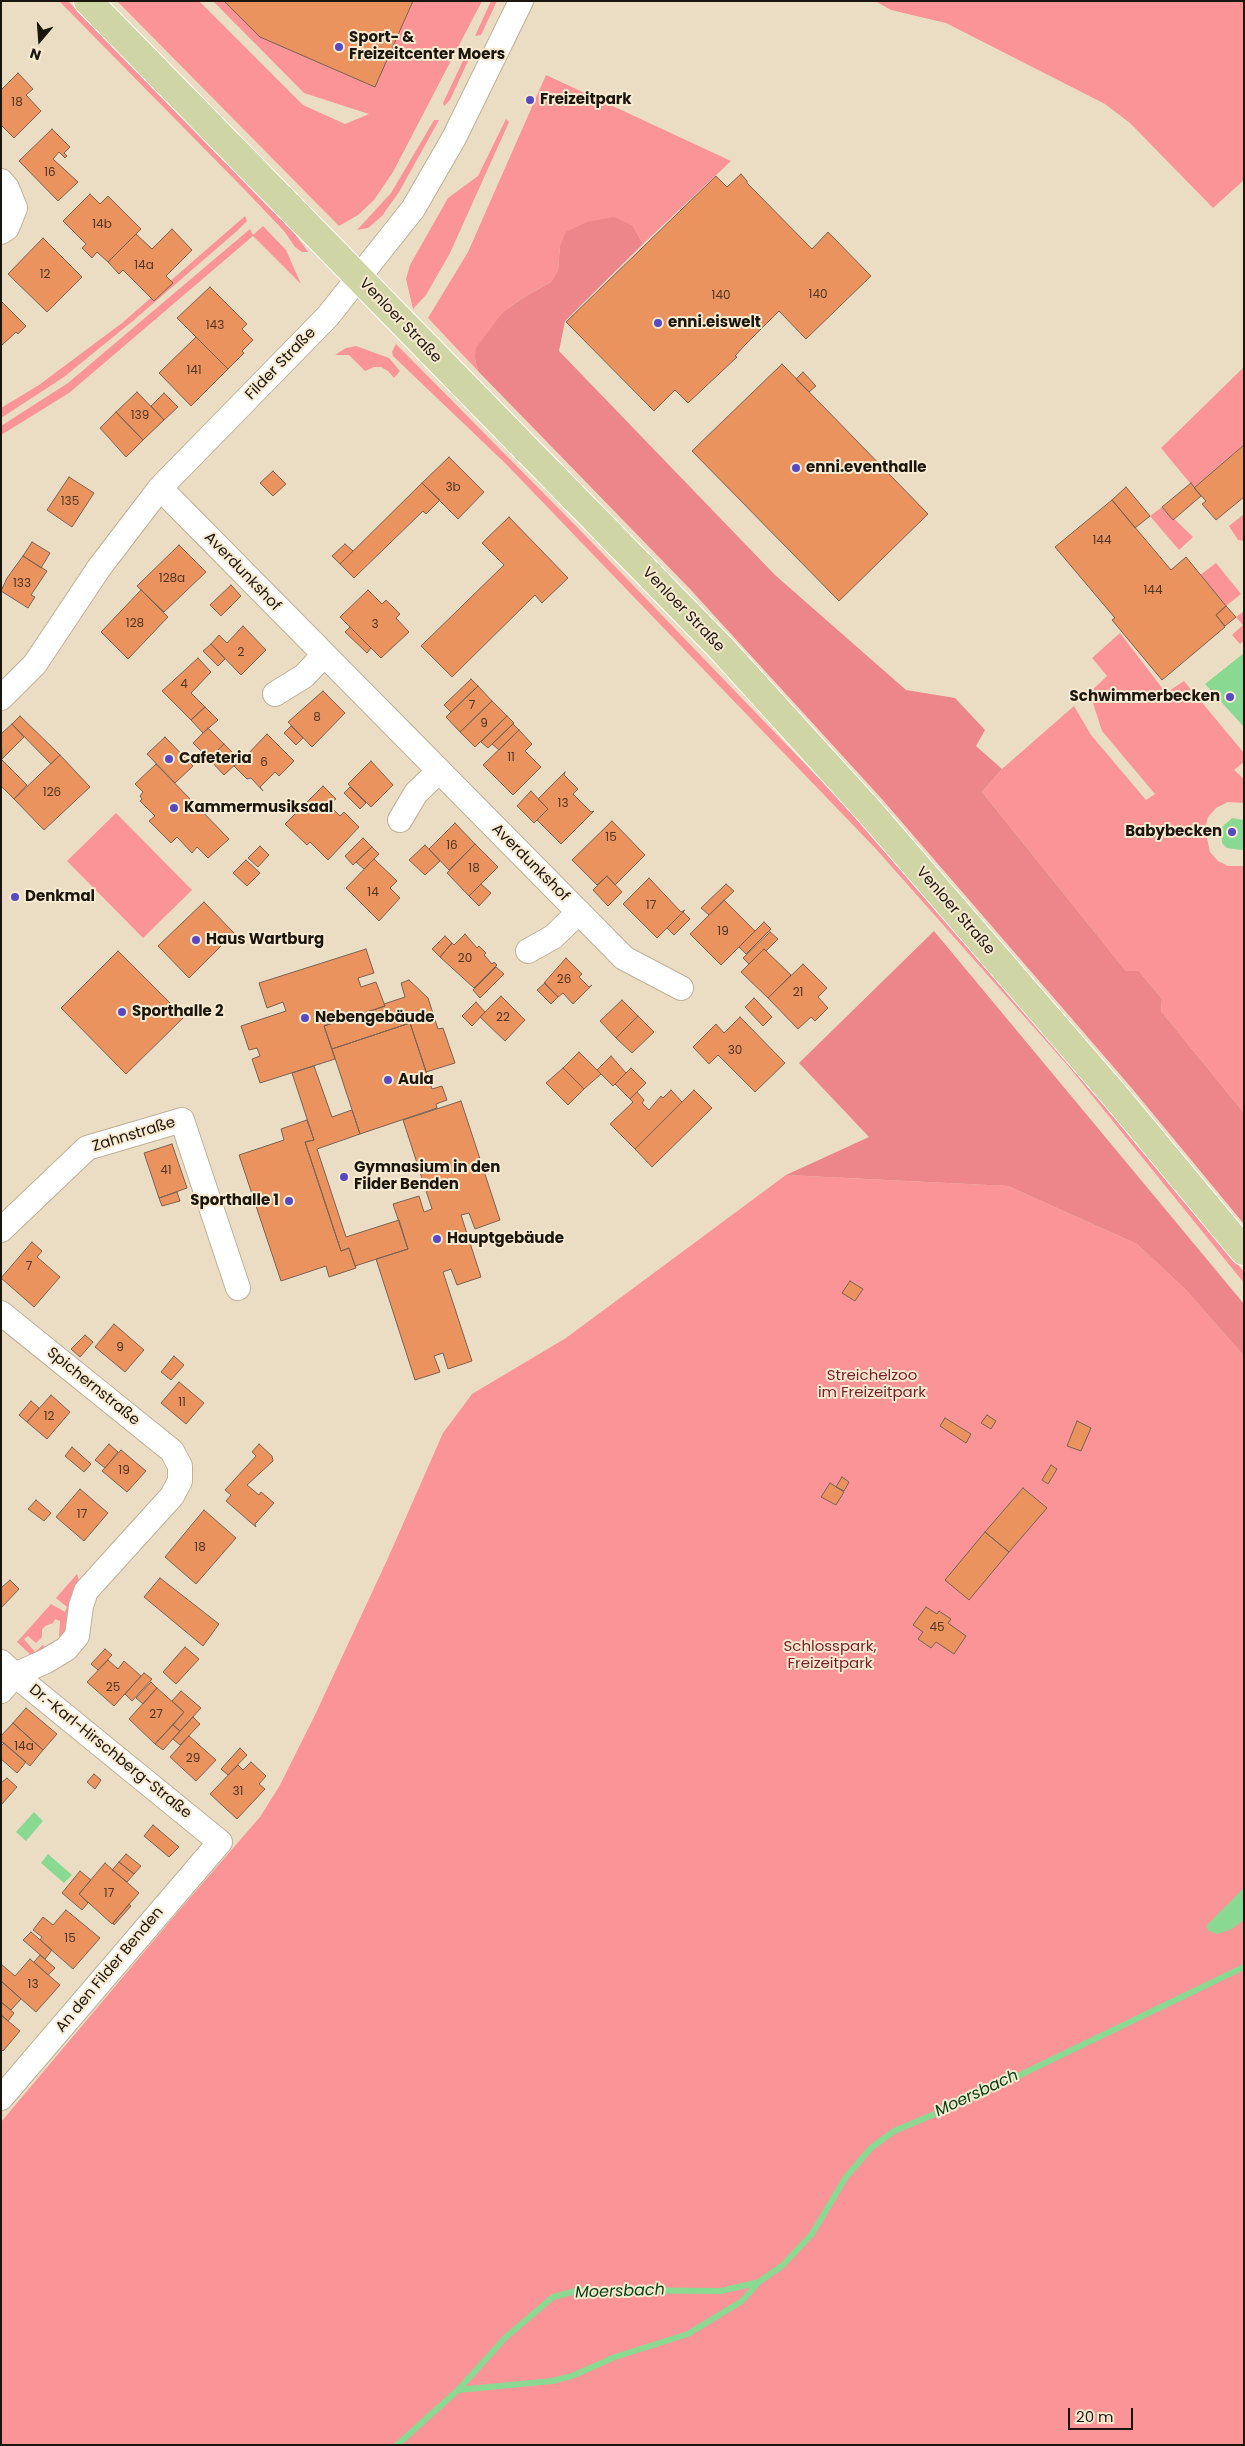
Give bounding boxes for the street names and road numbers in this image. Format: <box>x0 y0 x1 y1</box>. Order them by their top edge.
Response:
street label: Venloer Straße <box>355 275 445 367</box>
street label: Filder Straße <box>242 324 320 404</box>
street label: Averdunkshof <box>200 529 284 615</box>
street label: Venloer Straße <box>638 564 728 656</box>
street label: Averdunkshof <box>487 820 573 906</box>
street label: Venloer Straße <box>912 863 998 959</box>
street label: Zahnstraße <box>90 1114 178 1156</box>
street label: Spichernstraße <box>43 1344 143 1430</box>
street label: Dr.-Karl-Hirschberg-Straße <box>25 1681 195 1823</box>
street label: An den Filder Benden <box>52 1904 168 2036</box>

